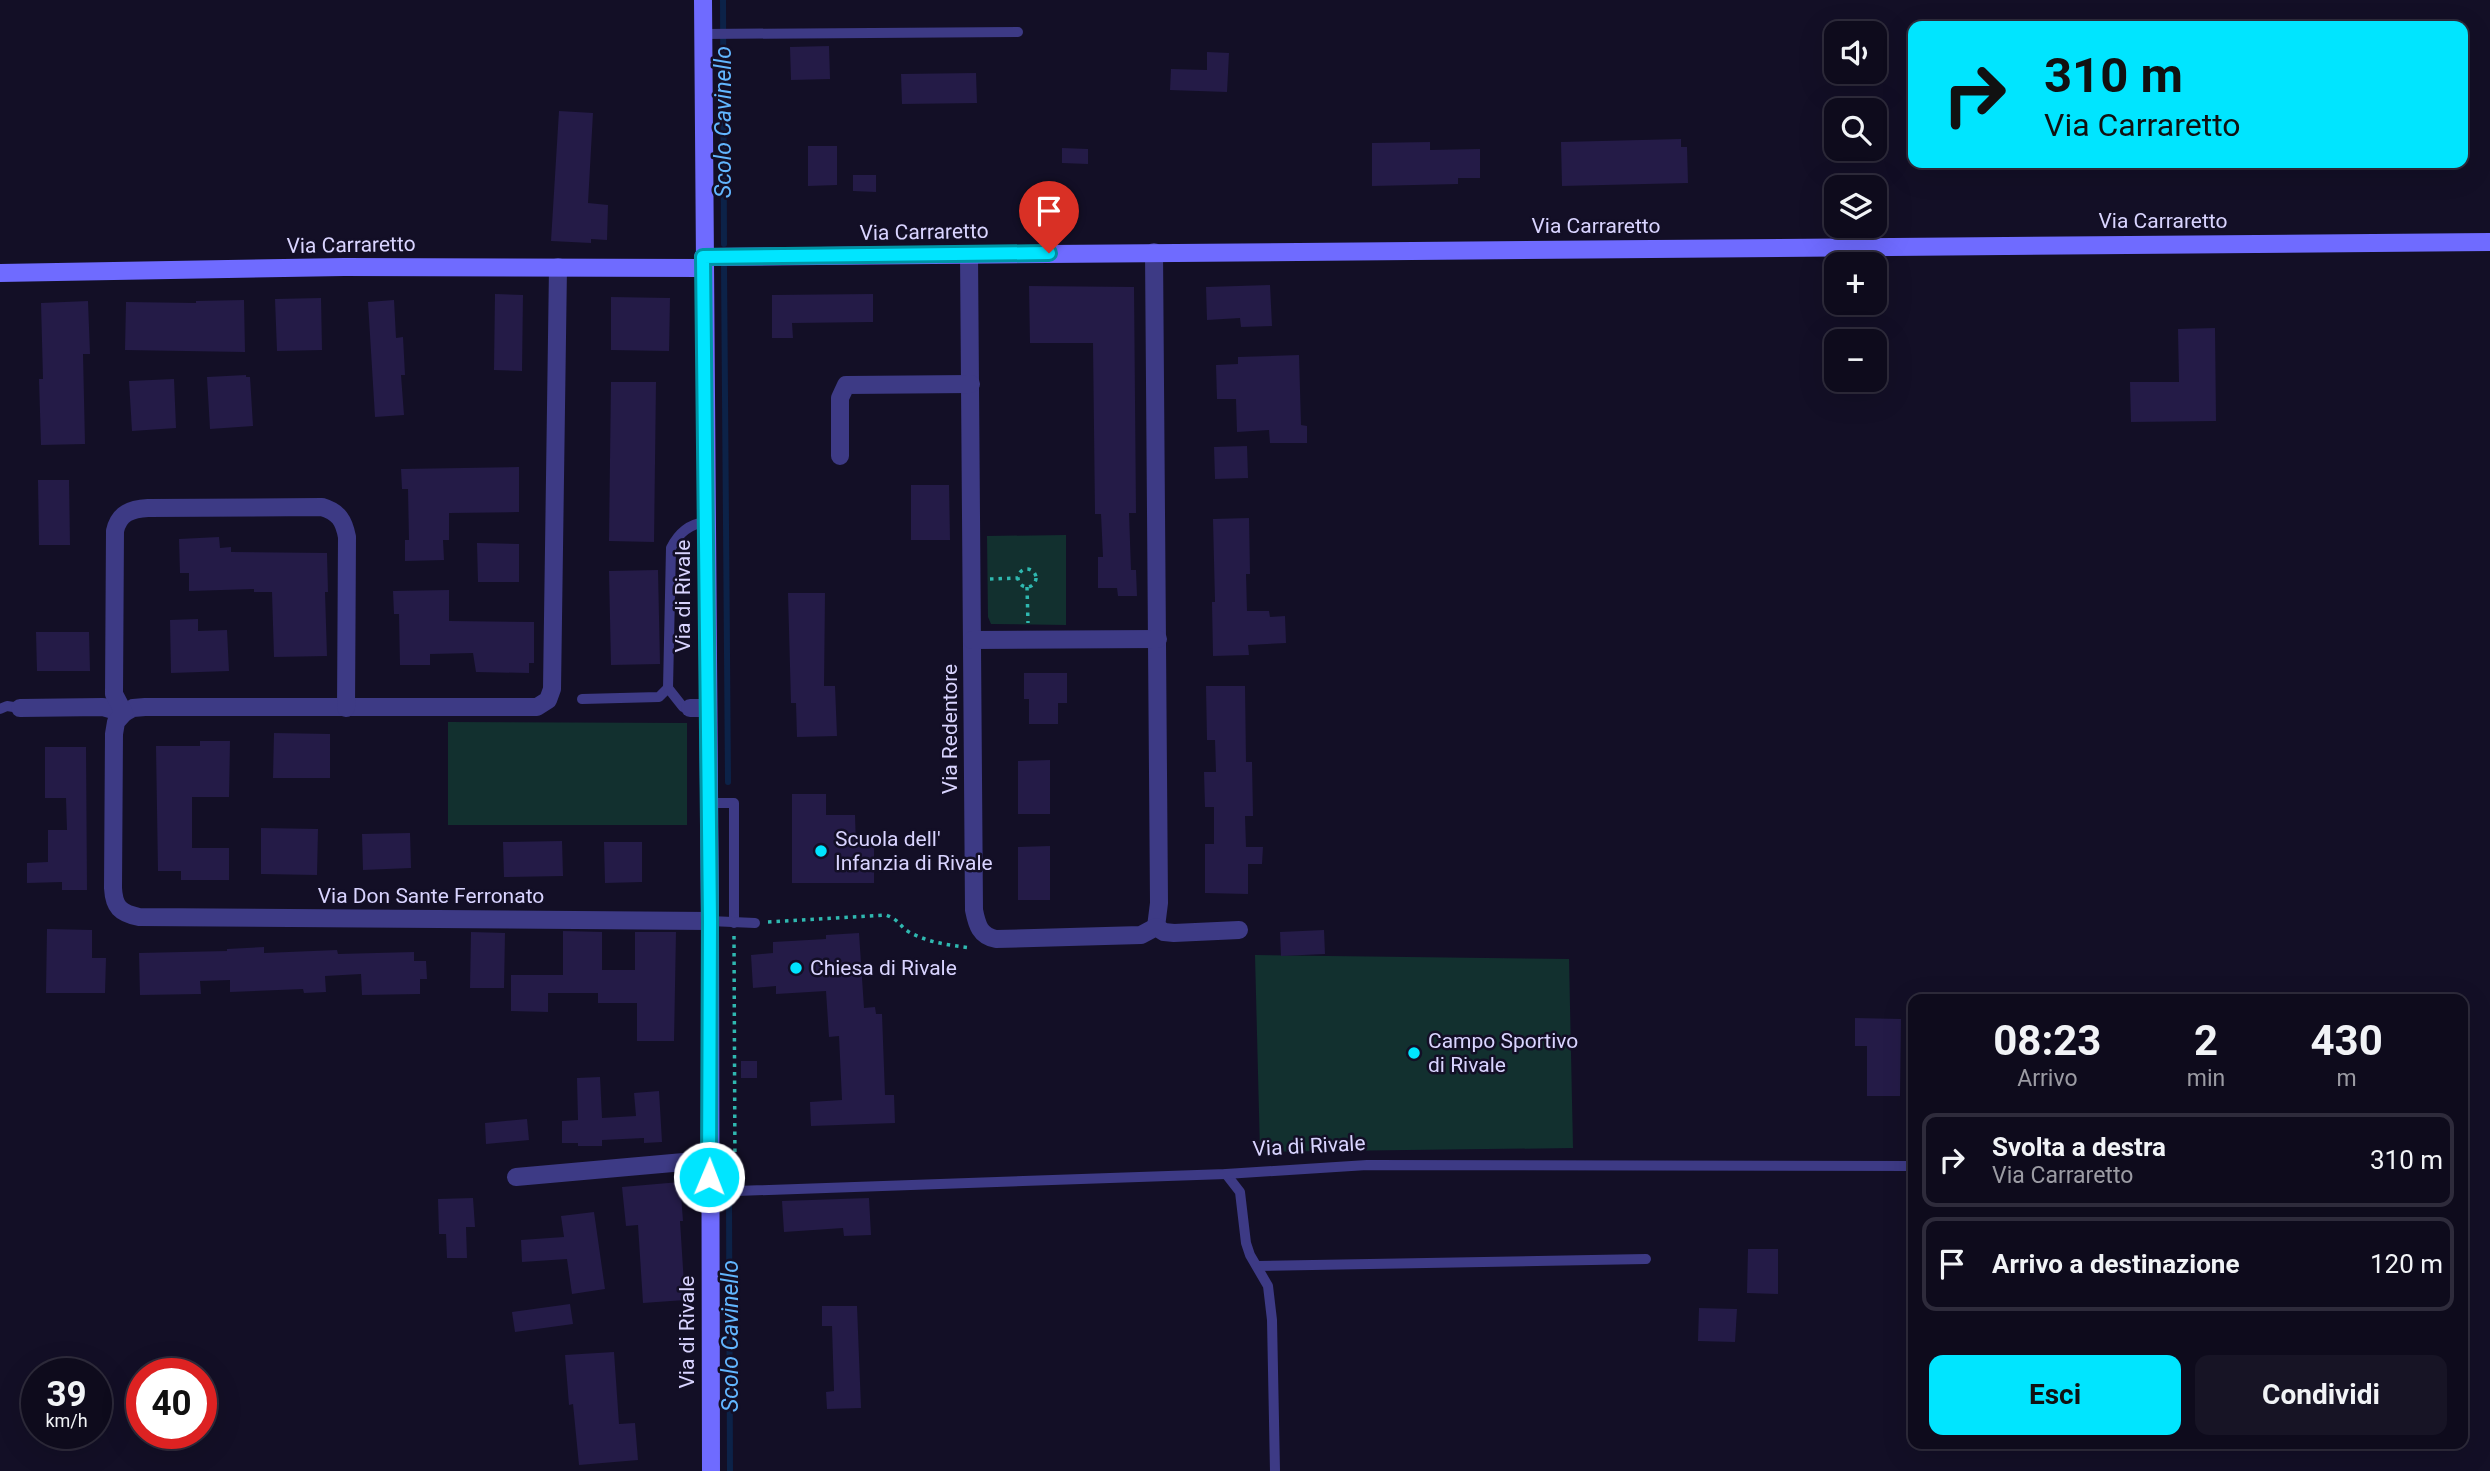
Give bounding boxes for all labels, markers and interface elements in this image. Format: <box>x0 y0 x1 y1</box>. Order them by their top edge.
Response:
map controls <box>1824 21 1887 392</box>
button: sound <box>1824 21 1887 84</box>
water label: Scolo Cavinello <box>710 46 737 198</box>
text: 310 m <box>2044 47 2183 104</box>
icon: right <box>1929 49 2020 140</box>
button: search <box>1824 98 1887 161</box>
text: Via Carraretto <box>2044 106 2241 144</box>
button: layers <box>1824 175 1887 238</box>
pin <box>1019 181 1079 253</box>
icon: arrive <box>1030 192 1068 230</box>
street label: Via Carraretto <box>2098 209 2228 233</box>
street label: Via Carraretto <box>1531 214 1661 238</box>
street label: Via Carraretto <box>859 219 989 245</box>
street label: Via Carraretto <box>286 232 416 258</box>
button: + <box>1824 252 1887 315</box>
button: − <box>1824 329 1887 392</box>
street label: Via di Rivale <box>671 540 695 653</box>
street label: Via Redentore <box>938 664 962 794</box>
place label: Scuola dell' Infanzia di Rivale <box>835 827 993 875</box>
marker: Scuola dell' Infanzia di Rivale <box>813 843 829 859</box>
street label: Via Don Sante Ferronato <box>318 884 544 908</box>
place label: Chiesa di Rivale <box>810 956 957 980</box>
marker: Chiesa di Rivale <box>788 960 804 976</box>
text: 08:23 <box>1993 1016 2101 1065</box>
text: 2 <box>2194 1016 2218 1065</box>
text: 430 <box>2310 1016 2383 1065</box>
place label: Campo Sportivo di Rivale <box>1428 1029 1578 1077</box>
marker: Campo Sportivo di Rivale <box>1406 1045 1422 1061</box>
text: Arrivo <box>2017 1065 2078 1092</box>
text: min <box>2187 1065 2225 1092</box>
text: m <box>2337 1065 2357 1092</box>
street label: Via di Rivale <box>1252 1131 1366 1161</box>
text: Svolta a destra <box>1992 1132 2166 1162</box>
position arrow <box>672 1140 746 1214</box>
icon: right <box>1933 1141 1971 1179</box>
text: 310 m <box>2370 1145 2443 1175</box>
text: Via Carraretto <box>1992 1162 2133 1189</box>
icon: arrive <box>1933 1245 1971 1283</box>
text: Arrivo a destinazione <box>1992 1249 2239 1279</box>
text: 120 m <box>2370 1249 2443 1279</box>
water label: Scolo Cavinello <box>717 1260 744 1412</box>
street label: Via di Rivale <box>675 1276 699 1389</box>
button: Esci <box>1929 1355 2181 1435</box>
button: Condividi <box>2195 1355 2447 1435</box>
speed limit sign: 40 <box>126 1358 217 1449</box>
text: 39 <box>46 1374 87 1415</box>
text: km/h <box>45 1410 88 1431</box>

